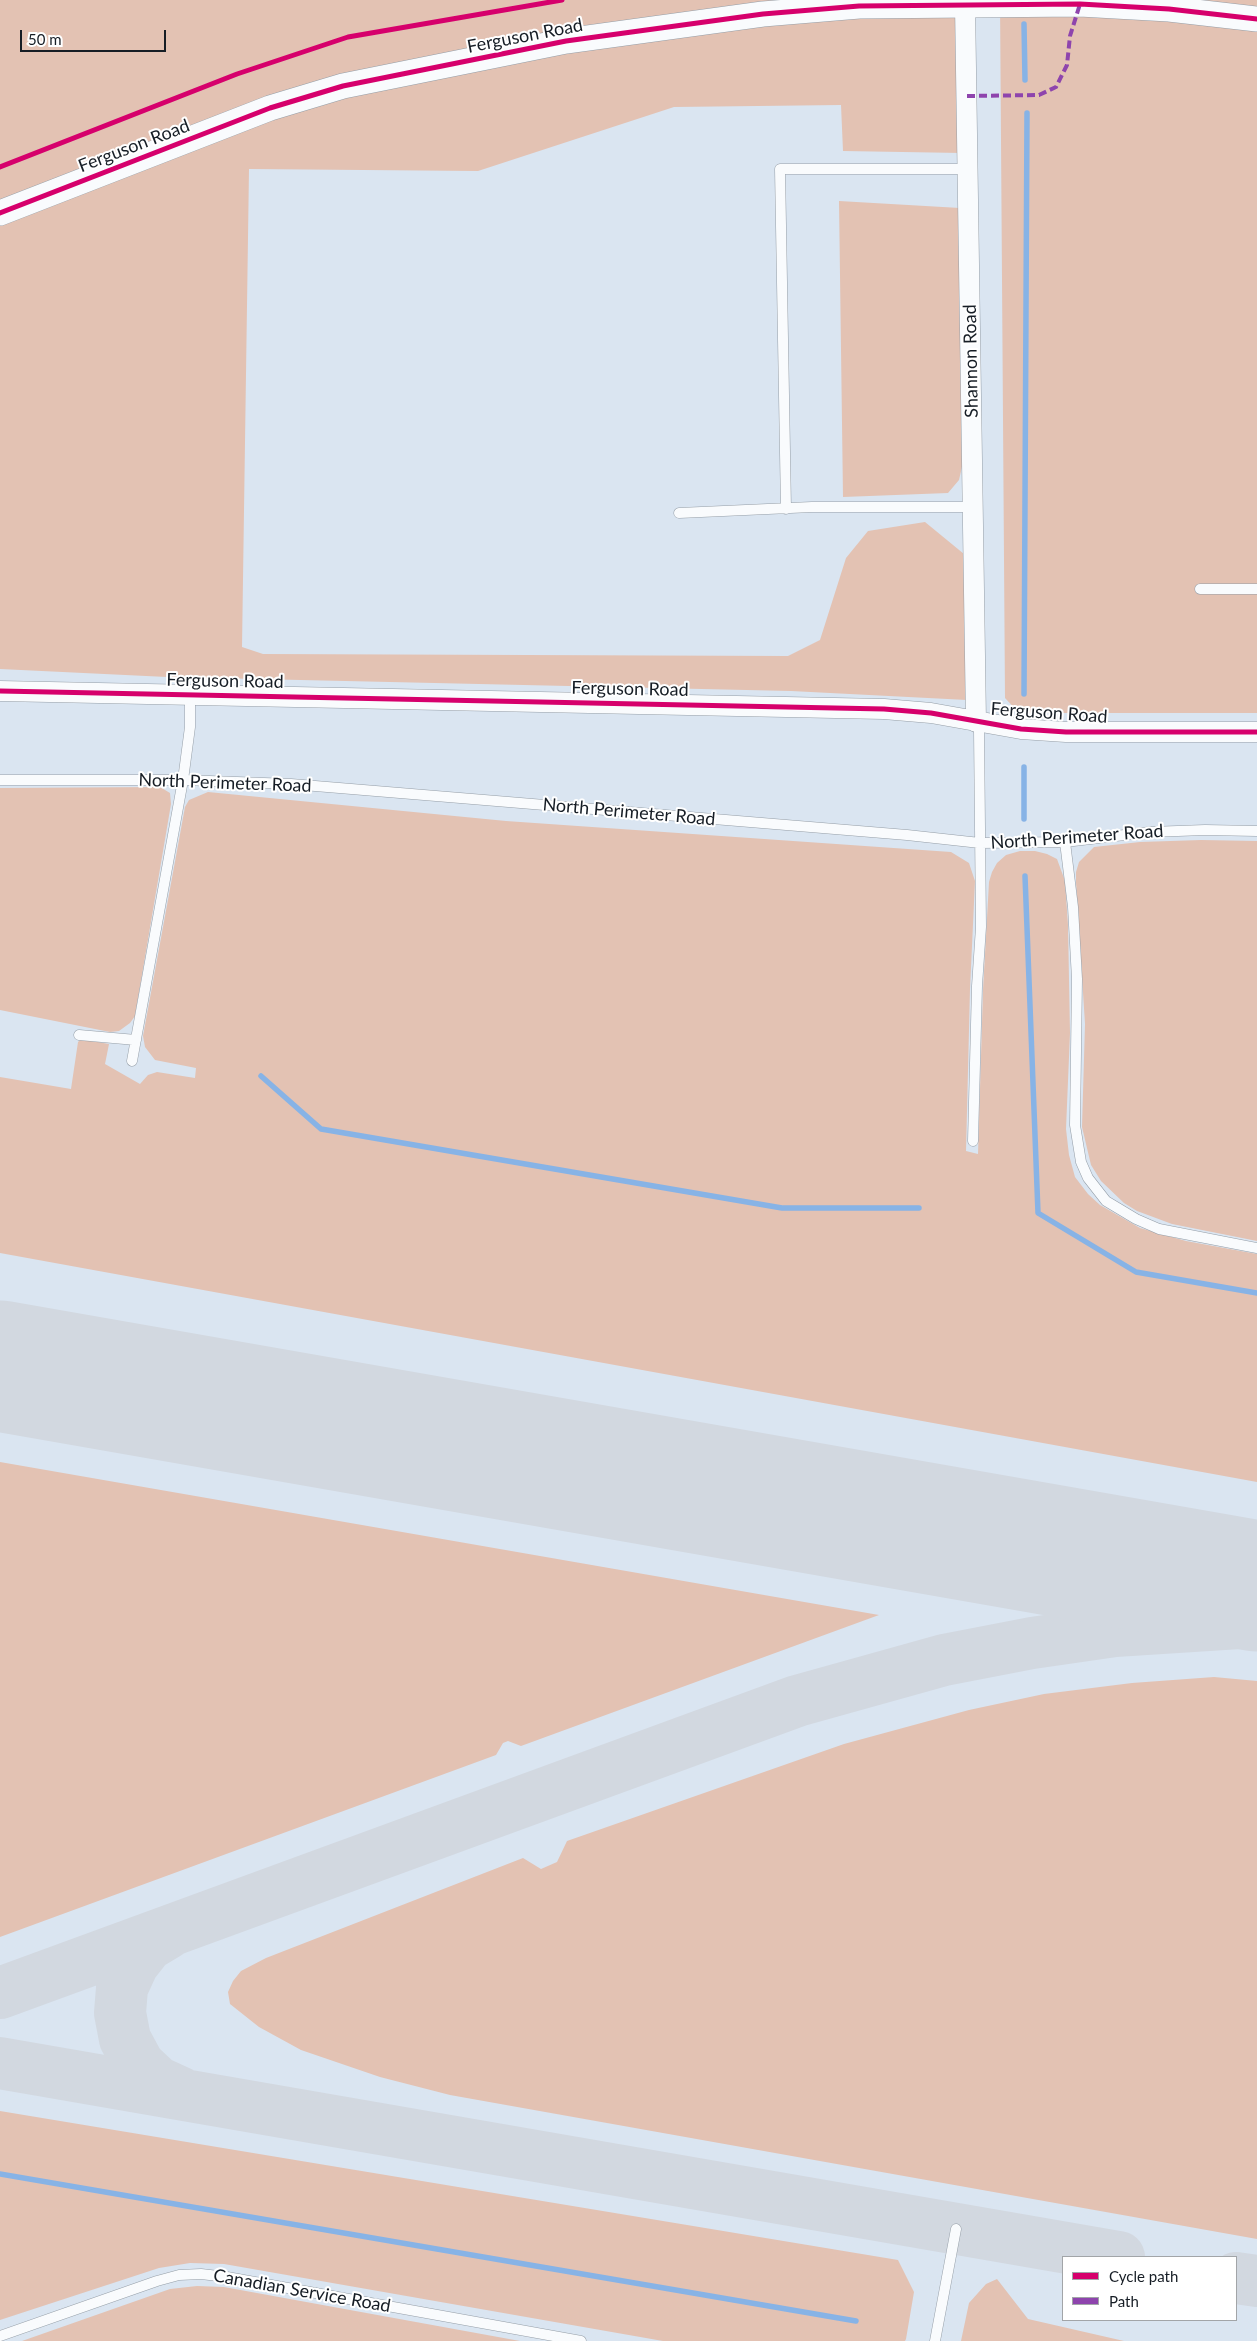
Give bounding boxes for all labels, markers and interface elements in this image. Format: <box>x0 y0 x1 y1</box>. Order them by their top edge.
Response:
street label: Ferguson Road <box>465 14 585 58</box>
scale bar <box>22 20 169 52</box>
text: 50 m <box>28 30 62 48</box>
street label: Ferguson Road <box>75 115 193 177</box>
street label: Shannon Road <box>959 304 983 418</box>
street label: Ferguson Road <box>166 669 284 693</box>
street label: Ferguson Road <box>571 677 689 701</box>
street label: Ferguson Road <box>990 698 1108 728</box>
street label: North Perimeter Road <box>138 769 312 797</box>
street label: North Perimeter Road <box>542 794 716 830</box>
street label: North Perimeter Road <box>990 820 1164 854</box>
legend <box>1062 2256 1237 2321</box>
street label: Canadian Service Road <box>212 2265 392 2317</box>
text: Cycle path <box>1109 2267 1178 2285</box>
text: Path <box>1109 2292 1139 2310</box>

